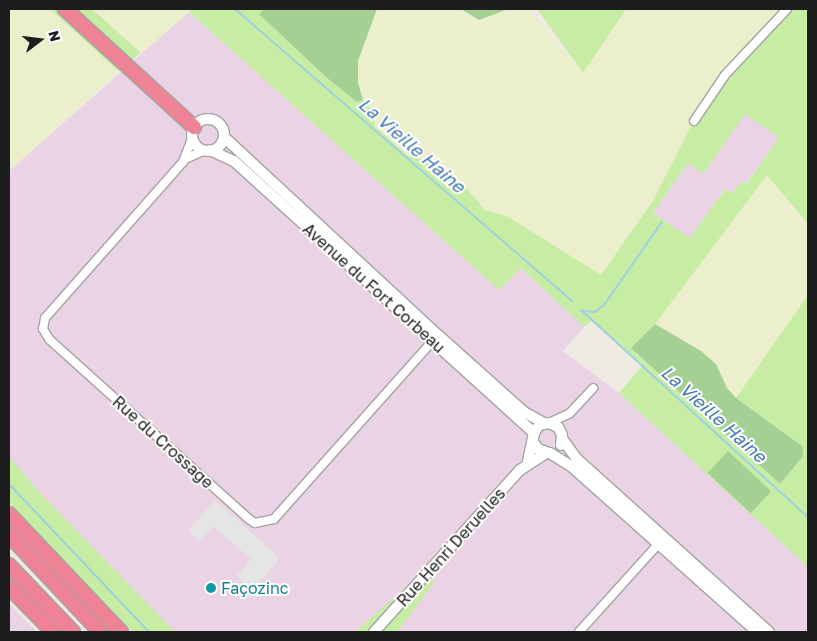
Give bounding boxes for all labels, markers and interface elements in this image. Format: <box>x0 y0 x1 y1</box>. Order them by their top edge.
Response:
north arrow <box>15 15 65 65</box>
text: N <box>45 29 65 43</box>
water label: La Vieille Haine <box>354 93 470 197</box>
street label: Avenue du Fort Corbeau <box>299 219 449 357</box>
water label: La Vieille Haine <box>657 361 771 467</box>
street label: Rue du Crossage <box>109 392 217 492</box>
street label: Rue Henri Deruelles <box>393 484 509 610</box>
place label: Façozinc <box>221 578 289 598</box>
marker: Façozinc <box>205 582 217 594</box>

